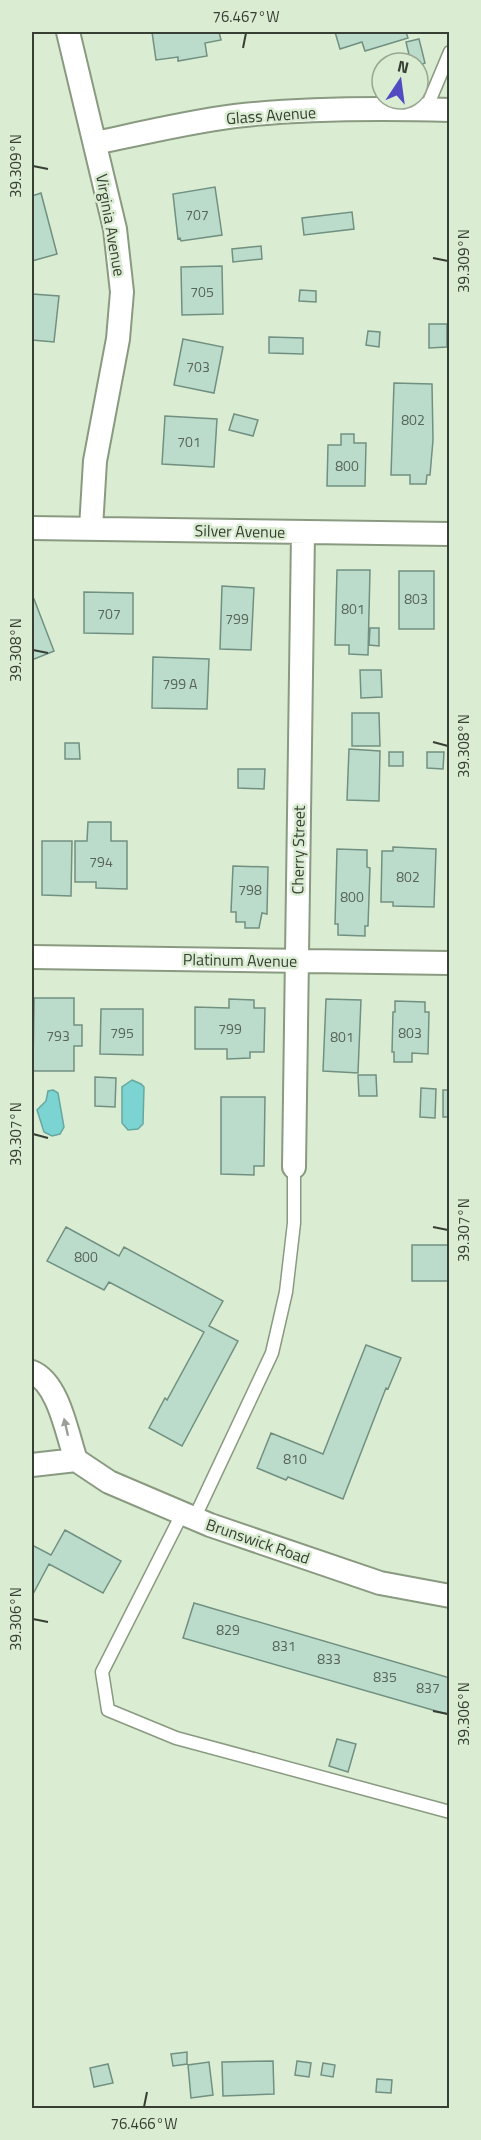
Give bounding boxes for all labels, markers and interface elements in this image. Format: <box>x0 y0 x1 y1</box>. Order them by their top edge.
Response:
text: 76.467°W <box>213 5 279 28</box>
north arrow <box>370 51 430 111</box>
text: N <box>395 53 411 79</box>
street label: Glass Avenue <box>225 100 317 130</box>
text: 39.309°N <box>4 134 27 198</box>
street label: Virginia Avenue <box>90 172 132 278</box>
house number: 707 <box>185 204 209 225</box>
text: 39.309°N <box>452 229 475 293</box>
house number: 705 <box>190 281 214 302</box>
house number: 703 <box>186 356 210 377</box>
house number: 802 <box>401 409 425 430</box>
house number: 701 <box>177 431 201 452</box>
house number: 800 <box>335 455 359 476</box>
street label: Silver Avenue <box>194 518 286 544</box>
house number: 803 <box>404 588 428 609</box>
house number: 801 <box>341 598 365 619</box>
house number: 707 <box>97 603 121 624</box>
house number: 799 <box>225 608 249 629</box>
text: 39.308°N <box>4 618 27 682</box>
house number: 799 A <box>163 673 198 694</box>
text: 39.308°N <box>452 714 475 778</box>
street label: Cherry Street <box>285 805 311 895</box>
house number: 794 <box>89 851 113 872</box>
house number: 802 <box>396 866 420 887</box>
house number: 798 <box>238 879 262 900</box>
house number: 800 <box>340 886 364 907</box>
street label: Platinum Avenue <box>183 947 297 973</box>
house number: 799 <box>218 1018 242 1039</box>
house number: 795 <box>110 1022 134 1043</box>
house number: 803 <box>398 1022 422 1043</box>
house number: 793 <box>46 1025 70 1046</box>
house number: 801 <box>330 1026 354 1047</box>
text: 39.307°N <box>4 1102 27 1166</box>
text: 39.307°N <box>452 1198 475 1262</box>
house number: 800 <box>74 1246 98 1267</box>
one-way arrow <box>61 1418 70 1437</box>
house number: 810 <box>283 1448 307 1469</box>
street label: Brunswick Road <box>203 1512 313 1570</box>
text: 39.306°N <box>4 1587 27 1651</box>
house number: 829 <box>216 1619 240 1640</box>
house number: 831 <box>272 1635 296 1656</box>
house number: 833 <box>317 1648 341 1669</box>
house number: 835 <box>373 1666 397 1687</box>
house number: 837 <box>416 1677 440 1698</box>
text: 39.306°N <box>452 1682 475 1746</box>
text: 76.466°W <box>111 2112 177 2135</box>

